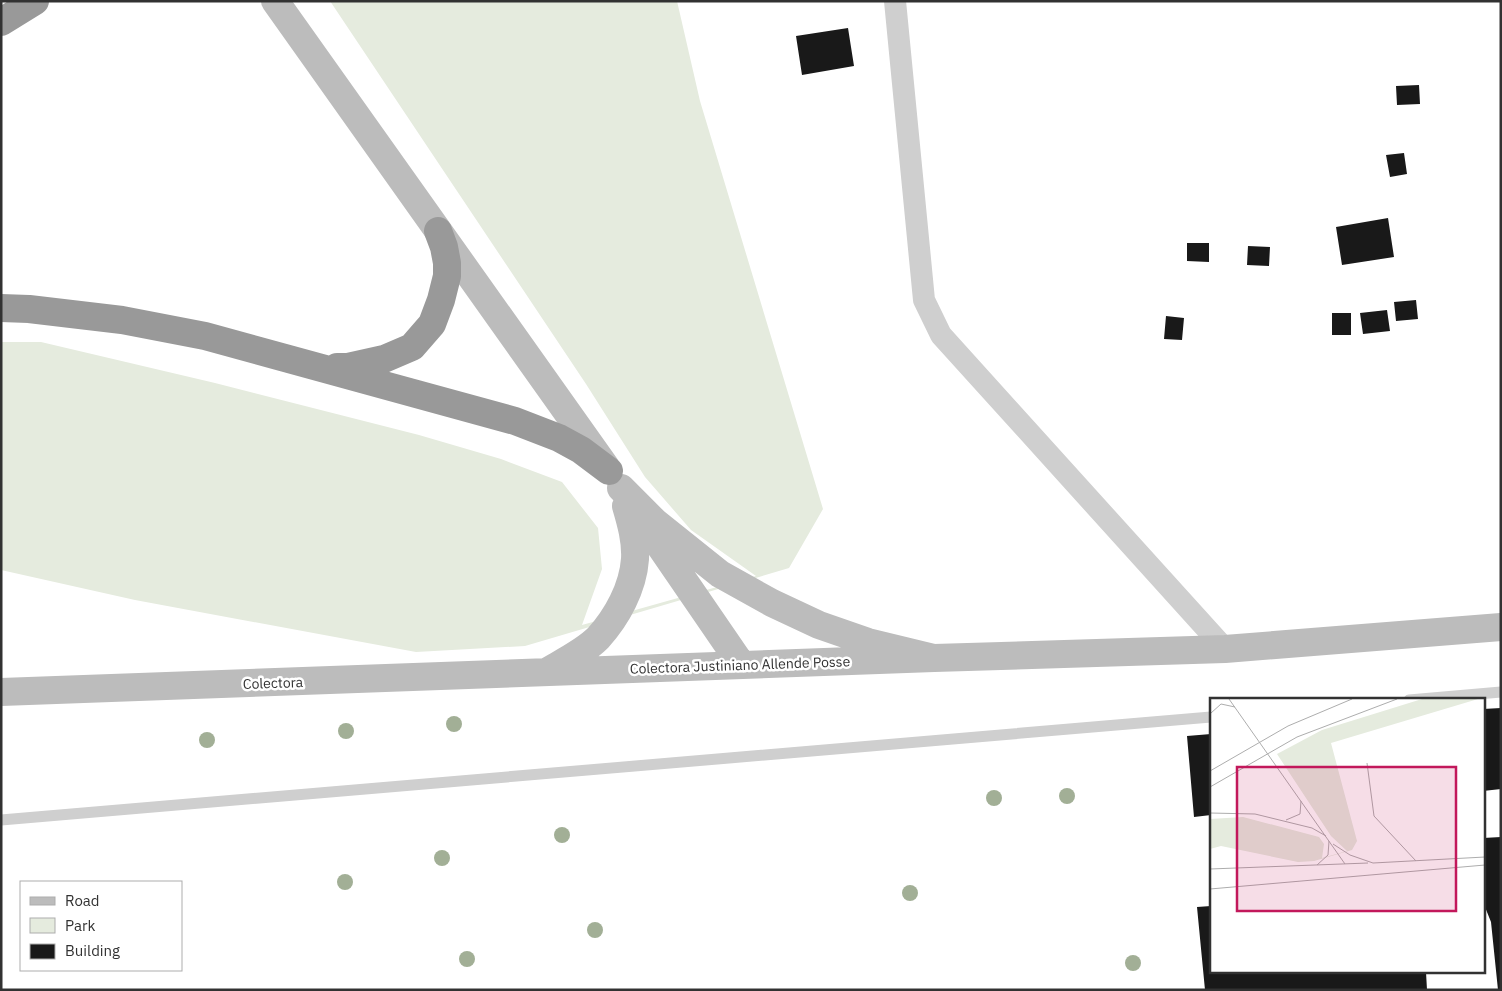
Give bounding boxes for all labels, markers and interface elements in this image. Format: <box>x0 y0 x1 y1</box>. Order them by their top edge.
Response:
street label: Colectora Justiniano Allende Posse <box>630 652 851 678</box>
street label: Colectora <box>243 673 304 693</box>
inset map <box>1210 698 1484 974</box>
legend <box>20 881 182 971</box>
text: Road <box>65 891 100 910</box>
text: Park <box>65 916 95 935</box>
text: Building <box>65 941 120 960</box>

